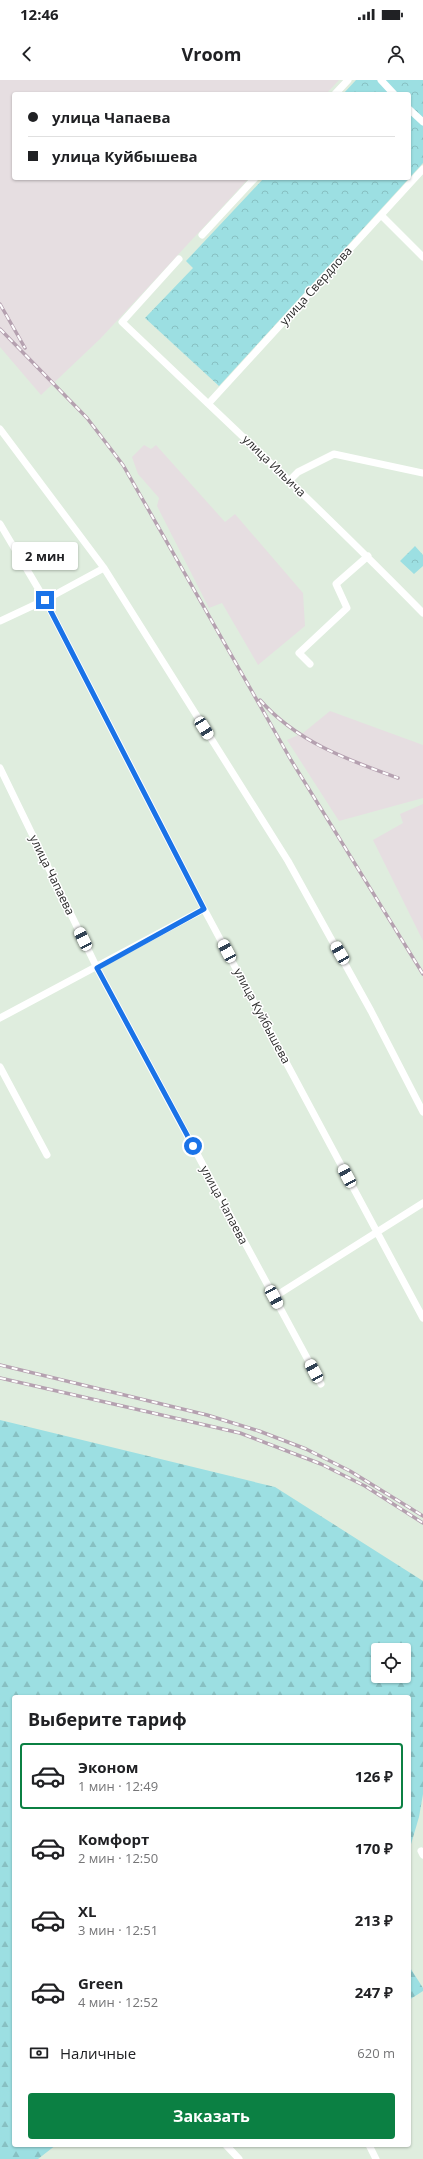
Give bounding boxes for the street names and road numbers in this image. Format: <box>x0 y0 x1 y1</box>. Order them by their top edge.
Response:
street label: улица Свердлова <box>276 242 356 329</box>
street label: улица Ильича <box>239 431 310 500</box>
street label: улица Чапаева <box>26 832 79 918</box>
street label: улица Куйбышева <box>230 965 295 1067</box>
street label: улица Чапаева <box>196 1162 252 1247</box>

